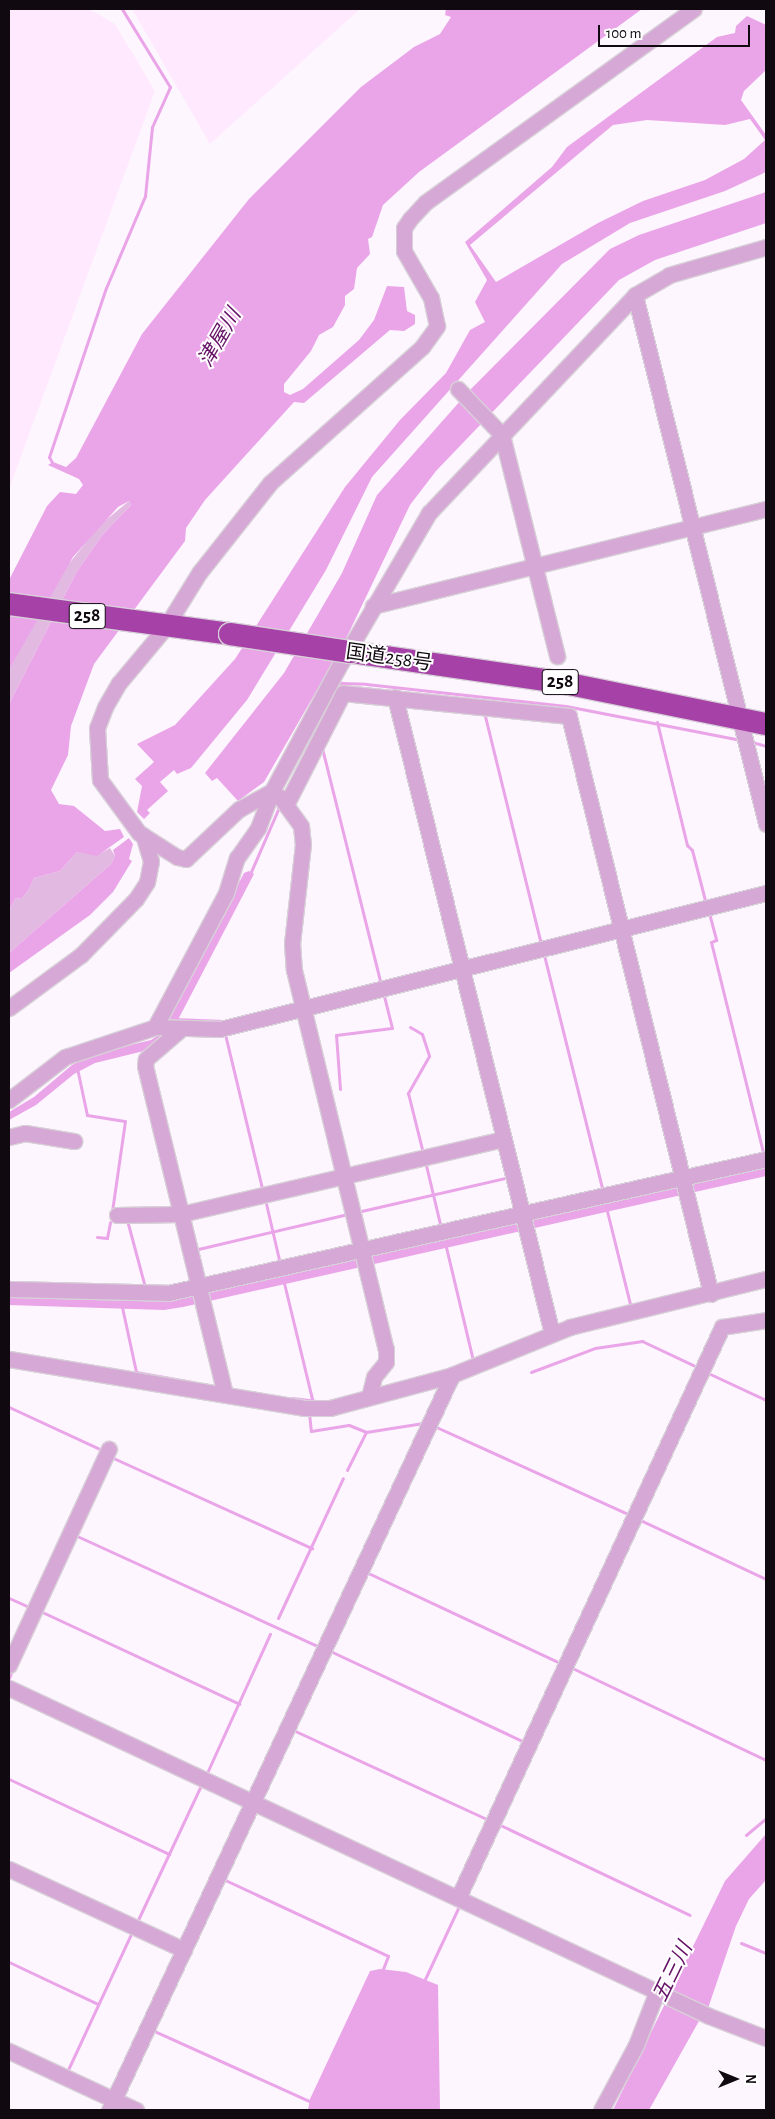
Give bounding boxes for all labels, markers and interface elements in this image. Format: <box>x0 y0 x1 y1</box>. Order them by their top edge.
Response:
scale bar <box>600 15 752 47</box>
text: 100 m <box>606 26 641 41</box>
water label: 津屋川 <box>193 304 247 372</box>
road number: 258 <box>68 600 106 632</box>
street label: 国道258号 <box>344 640 434 676</box>
road number: 258 <box>541 666 579 699</box>
water label: 五三川 <box>648 1938 698 2006</box>
north arrow <box>710 2054 760 2104</box>
text: N <box>743 2074 757 2084</box>

